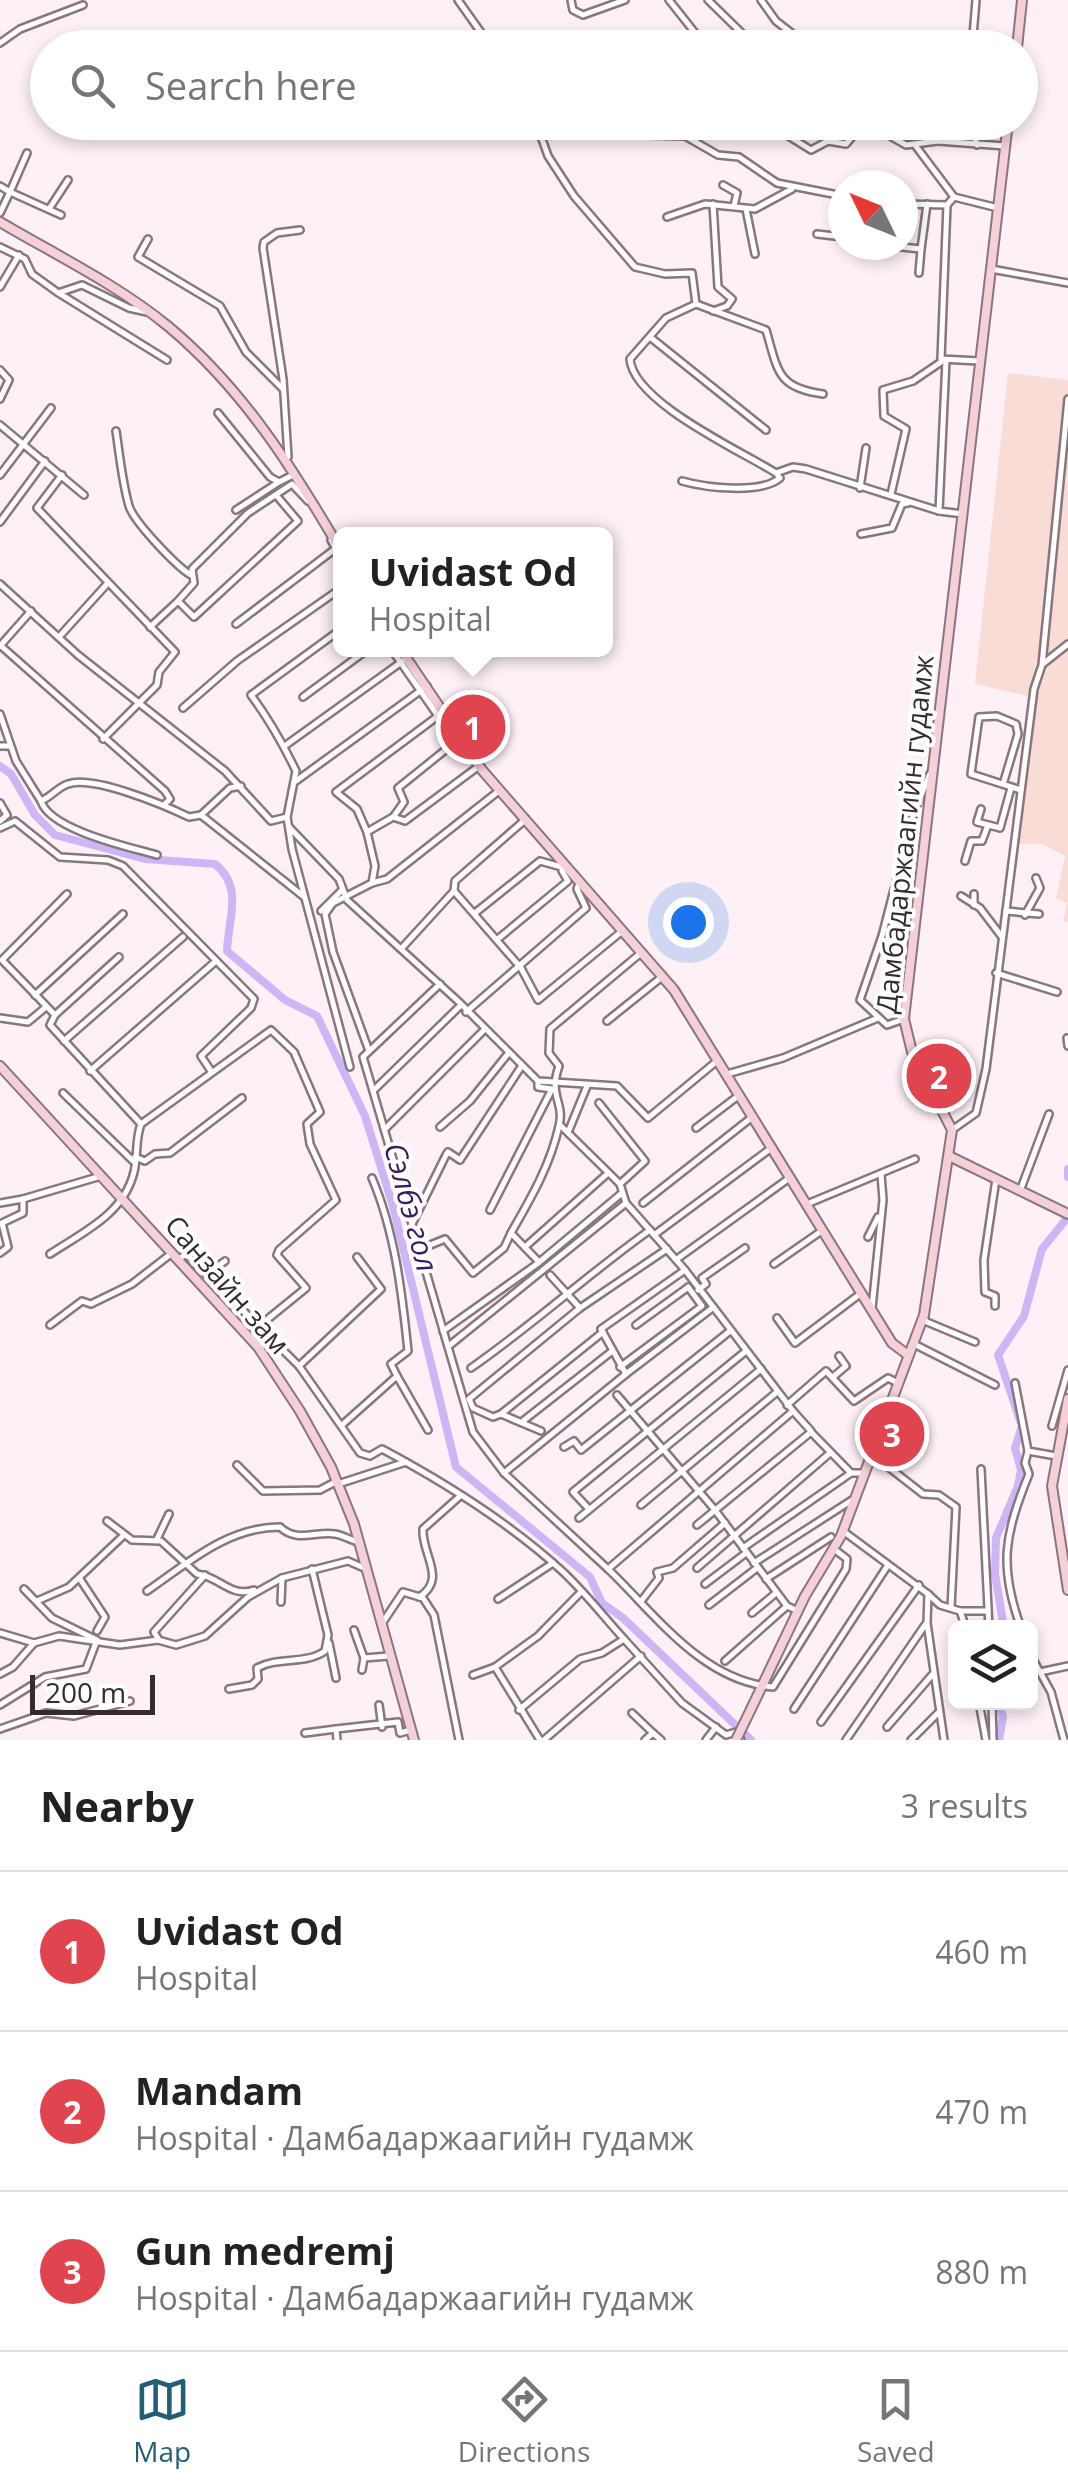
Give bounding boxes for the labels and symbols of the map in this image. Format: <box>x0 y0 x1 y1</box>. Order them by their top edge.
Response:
north arrow <box>828 170 918 260</box>
street label: Дамбадаржаагийн гудамж <box>866 653 942 1015</box>
pin: 1 <box>440 690 506 764</box>
your location <box>663 897 714 948</box>
pin: 2 <box>906 1038 972 1114</box>
water label: Сэлбэ гол <box>375 1138 449 1276</box>
street label: Санзайн зам <box>157 1206 299 1362</box>
pin: 3 <box>860 1396 924 1472</box>
scale bar <box>30 1670 155 1714</box>

